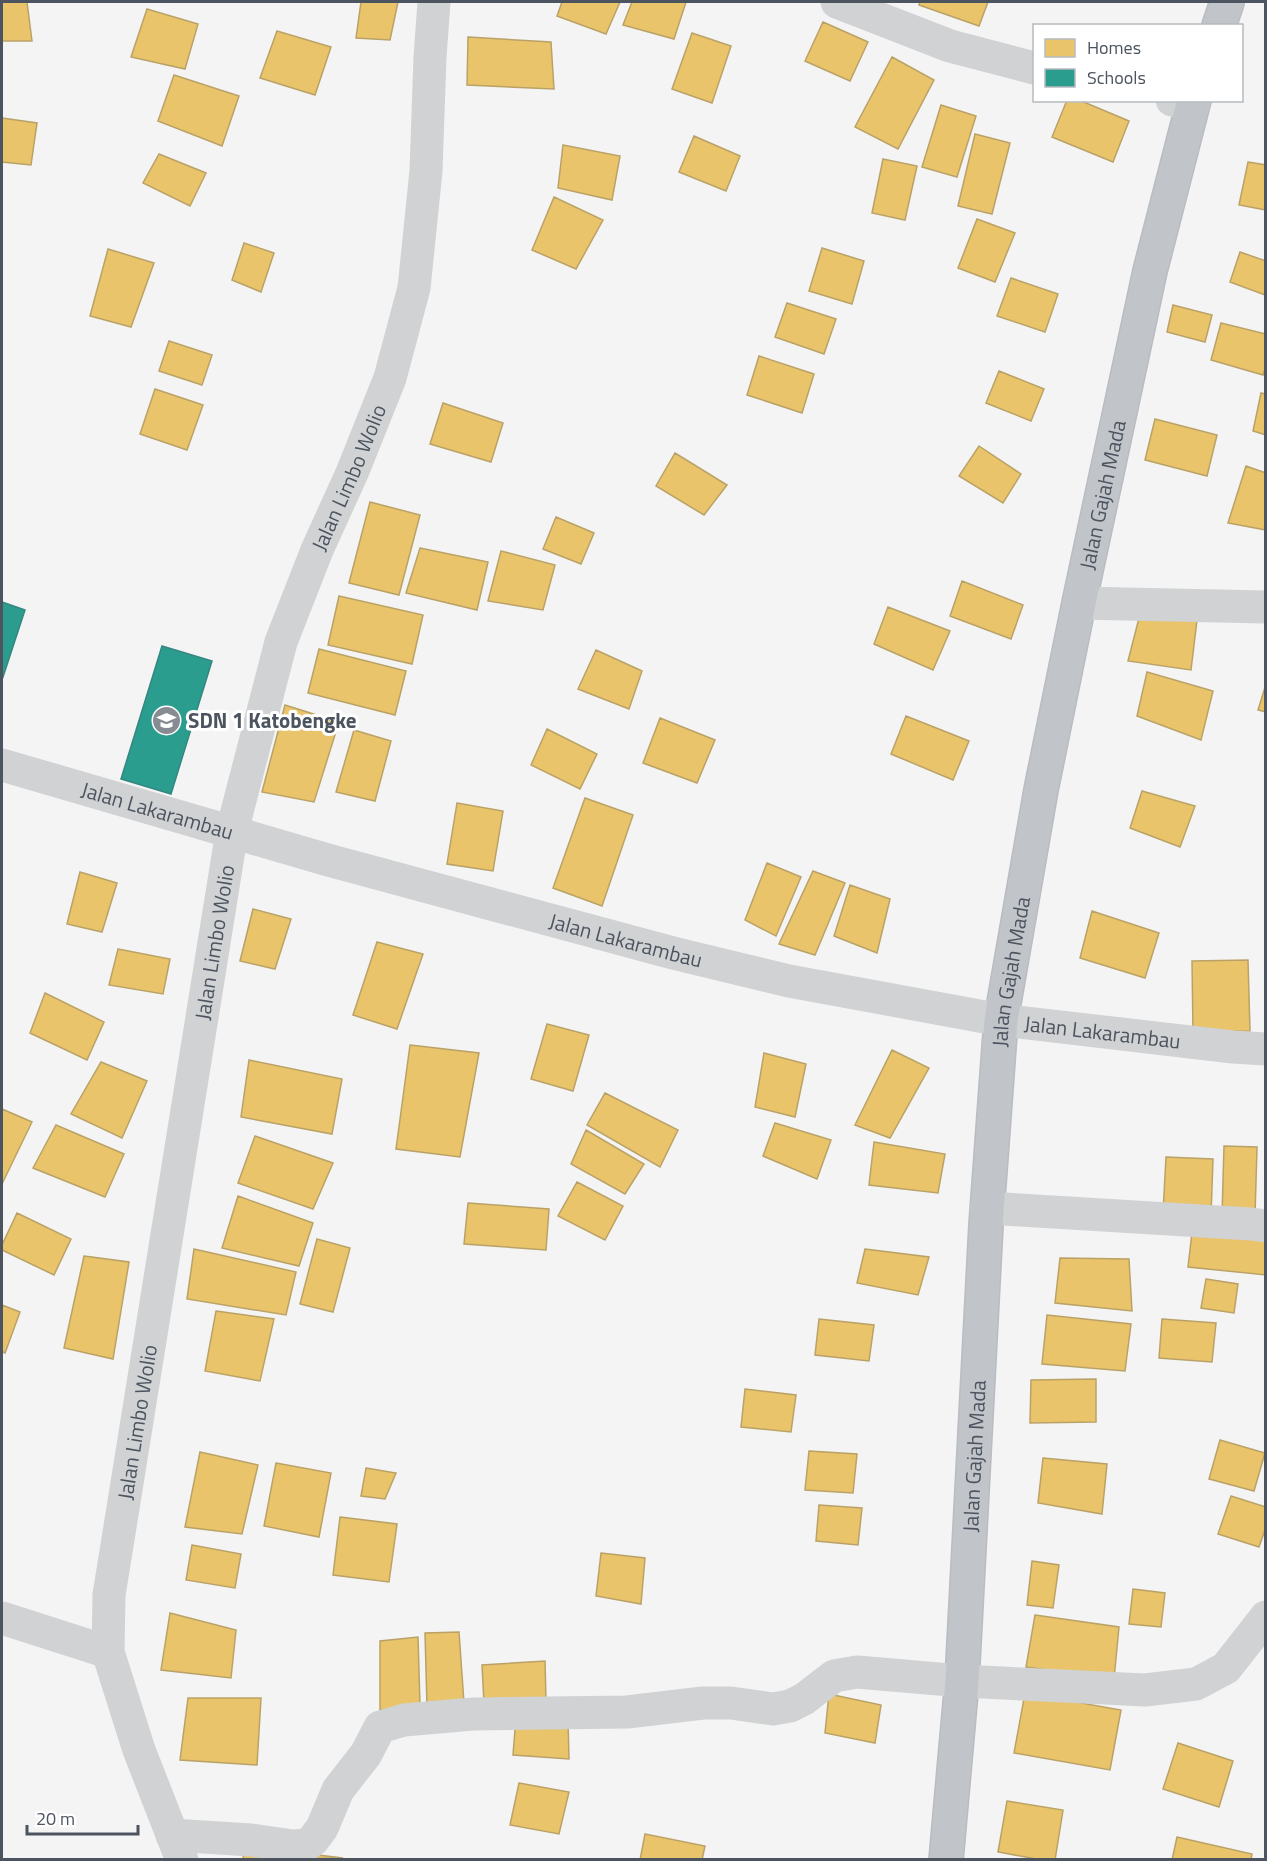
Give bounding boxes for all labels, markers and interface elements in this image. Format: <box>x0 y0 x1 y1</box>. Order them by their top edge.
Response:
legend <box>1033 24 1243 102</box>
text: Homes <box>1087 34 1141 61</box>
text: Schools <box>1087 64 1146 91</box>
street label: Jalan Limbo Wolio <box>303 399 394 556</box>
street label: Jalan Gajah Mada <box>1071 416 1134 572</box>
school or university icon: SDN 1 Katobengke <box>151 704 183 736</box>
place label: SDN 1 Katobengke <box>188 704 357 736</box>
street label: Jalan Lakarambau <box>78 773 237 848</box>
street label: Jalan Limbo Wolio <box>186 862 242 1022</box>
street label: Jalan Gajah Mada <box>983 893 1038 1048</box>
street label: Jalan Lakarambau <box>546 904 706 976</box>
street label: Jalan Lakarambau <box>1023 1007 1182 1057</box>
street label: Jalan Limbo Wolio <box>109 1342 165 1502</box>
street label: Jalan Gajah Mada <box>954 1379 994 1533</box>
scale bar <box>27 1798 138 1836</box>
text: 20 m <box>36 1805 75 1832</box>

